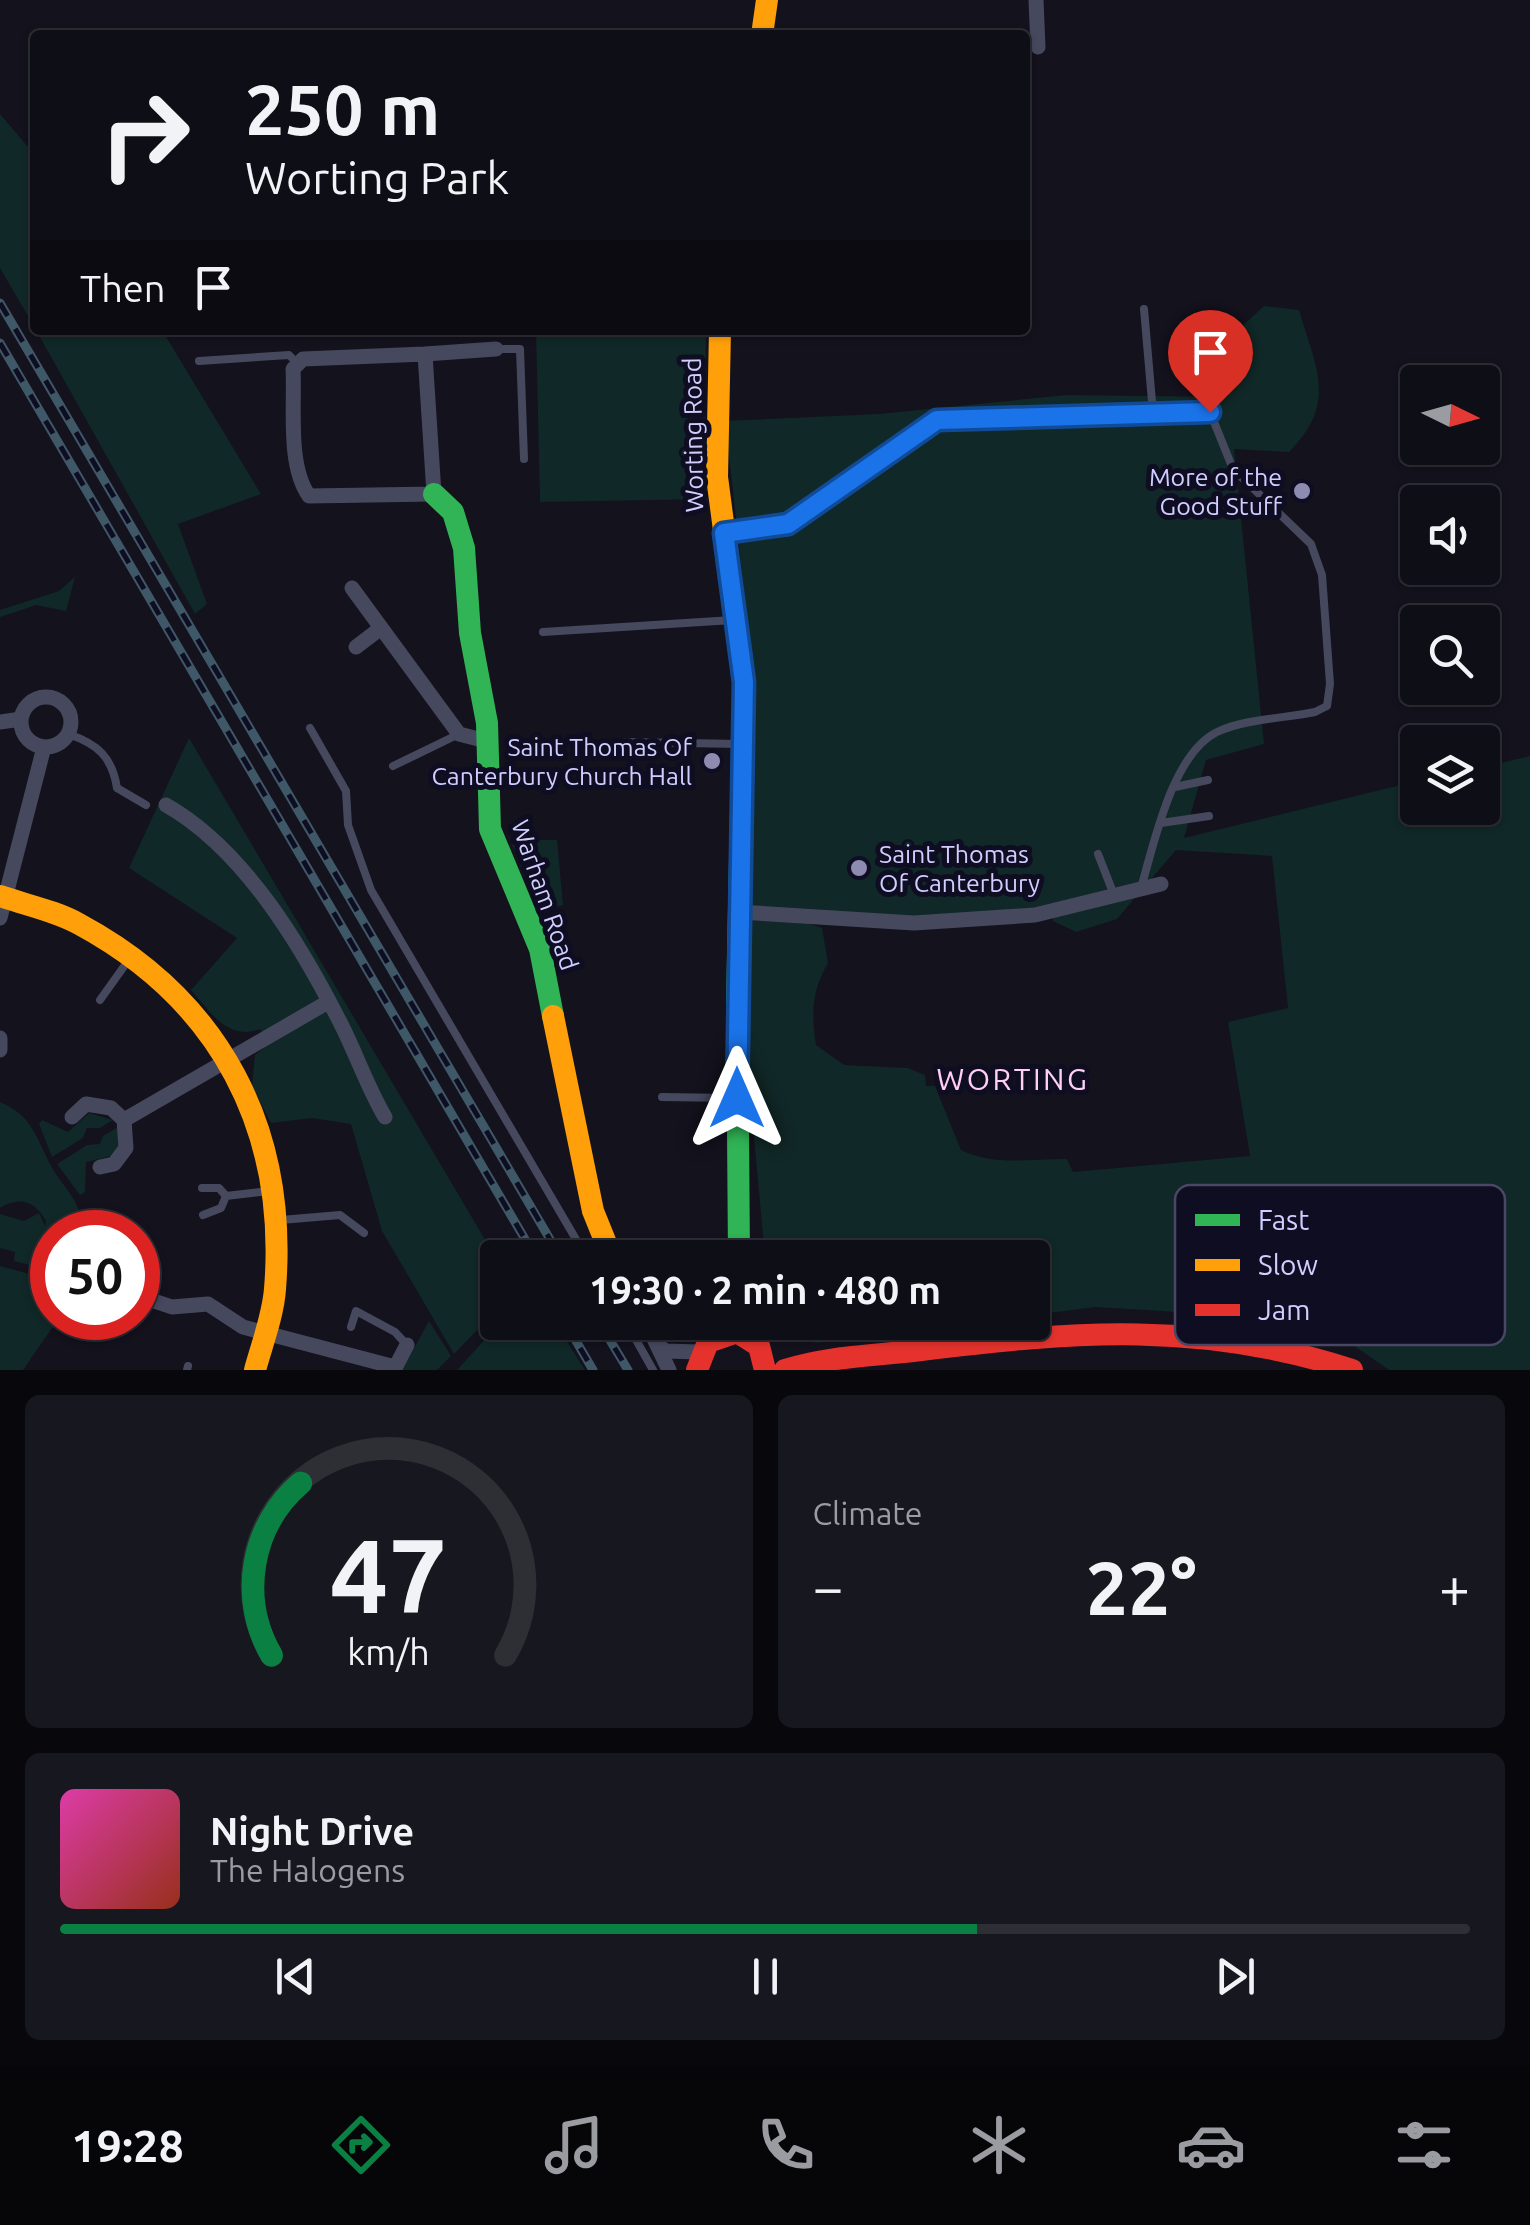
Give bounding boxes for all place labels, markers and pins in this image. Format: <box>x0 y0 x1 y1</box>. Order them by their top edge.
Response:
pin <box>1168 310 1253 413</box>
place label: More of the Good Stuff <box>1149 463 1283 520</box>
marker: More of the Good Stuff <box>1291 480 1313 502</box>
place label: Saint Thomas Of Canterbury Church Hall <box>431 733 692 790</box>
marker: Saint Thomas Of Canterbury Church Hall <box>701 750 723 772</box>
place label: Saint Thomas Of Canterbury <box>879 840 1040 897</box>
marker: Saint Thomas Of Canterbury <box>848 857 870 879</box>

